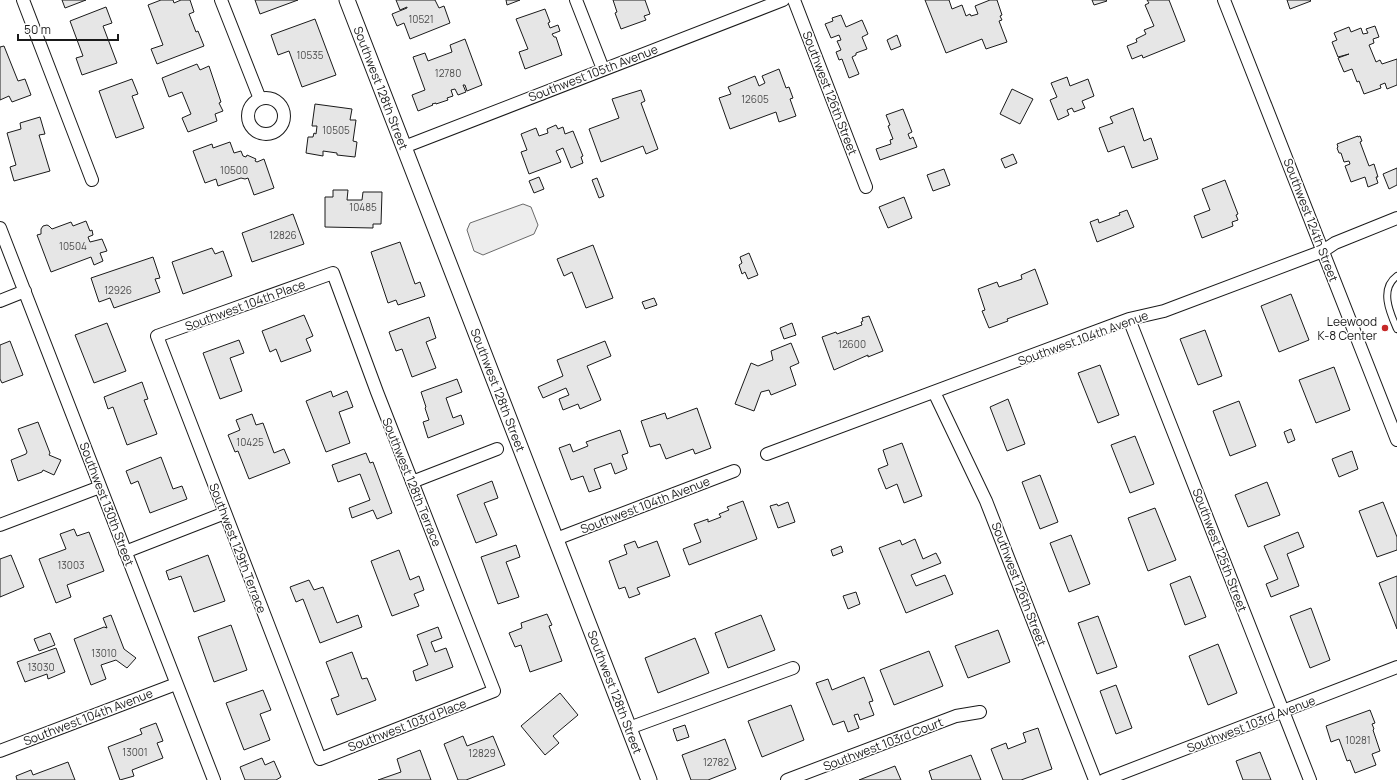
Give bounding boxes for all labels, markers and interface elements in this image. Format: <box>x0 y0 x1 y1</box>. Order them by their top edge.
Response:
house number: 10521 <box>408 12 434 26</box>
scale bar <box>18 16 118 42</box>
text: 50 m <box>24 21 51 38</box>
street label: Southwest 128th Street <box>350 24 412 152</box>
street label: Southwest 126th Street <box>798 29 862 158</box>
street label: Southwest 105th Avenue <box>526 40 660 106</box>
house number: 10535 <box>296 48 324 62</box>
house number: 12780 <box>435 66 461 80</box>
house number: 12605 <box>741 92 769 106</box>
house number: 10505 <box>322 123 350 137</box>
street label: Southwest 124th Street <box>1280 156 1342 284</box>
house number: 10500 <box>220 163 248 177</box>
house number: 10485 <box>349 200 377 214</box>
house number: 12826 <box>269 228 297 242</box>
house number: 10504 <box>59 239 87 253</box>
street label: Southwest 104th Place <box>183 275 307 335</box>
house number: 12926 <box>104 283 132 297</box>
street label: Southwest 104th Avenue <box>1015 306 1151 370</box>
place label: Leewood K-8 Center <box>1318 313 1378 344</box>
marker: Leewood K-8 Center <box>1380 323 1390 333</box>
street label: Southwest 128th Street <box>467 326 529 454</box>
house number: 12600 <box>838 337 866 351</box>
street label: Southwest 128th Terrace <box>378 415 446 549</box>
house number: 10425 <box>236 435 264 449</box>
street label: Southwest 130th Street <box>76 440 139 568</box>
street label: Southwest 104th Avenue <box>578 472 712 538</box>
street label: Southwest 129th Terrace <box>205 480 271 616</box>
street label: Southwest 125th Street <box>1189 486 1251 614</box>
street label: Southwest 126th Street <box>987 520 1051 649</box>
house number: 13003 <box>57 558 85 572</box>
street label: Southwest 128th Street <box>584 628 646 756</box>
house number: 13010 <box>91 646 117 660</box>
house number: 13030 <box>27 660 55 674</box>
street label: Southwest 104th Avenue <box>21 684 155 750</box>
street label: Southwest 103rd Avenue <box>1184 692 1318 756</box>
street label: Southwest 103rd Place <box>345 695 469 755</box>
street label: Southwest 103rd Court <box>821 713 946 775</box>
house number: 10281 <box>1345 733 1371 747</box>
house number: 13001 <box>122 745 148 759</box>
house number: 12829 <box>468 746 496 760</box>
house number: 12782 <box>703 755 729 769</box>

